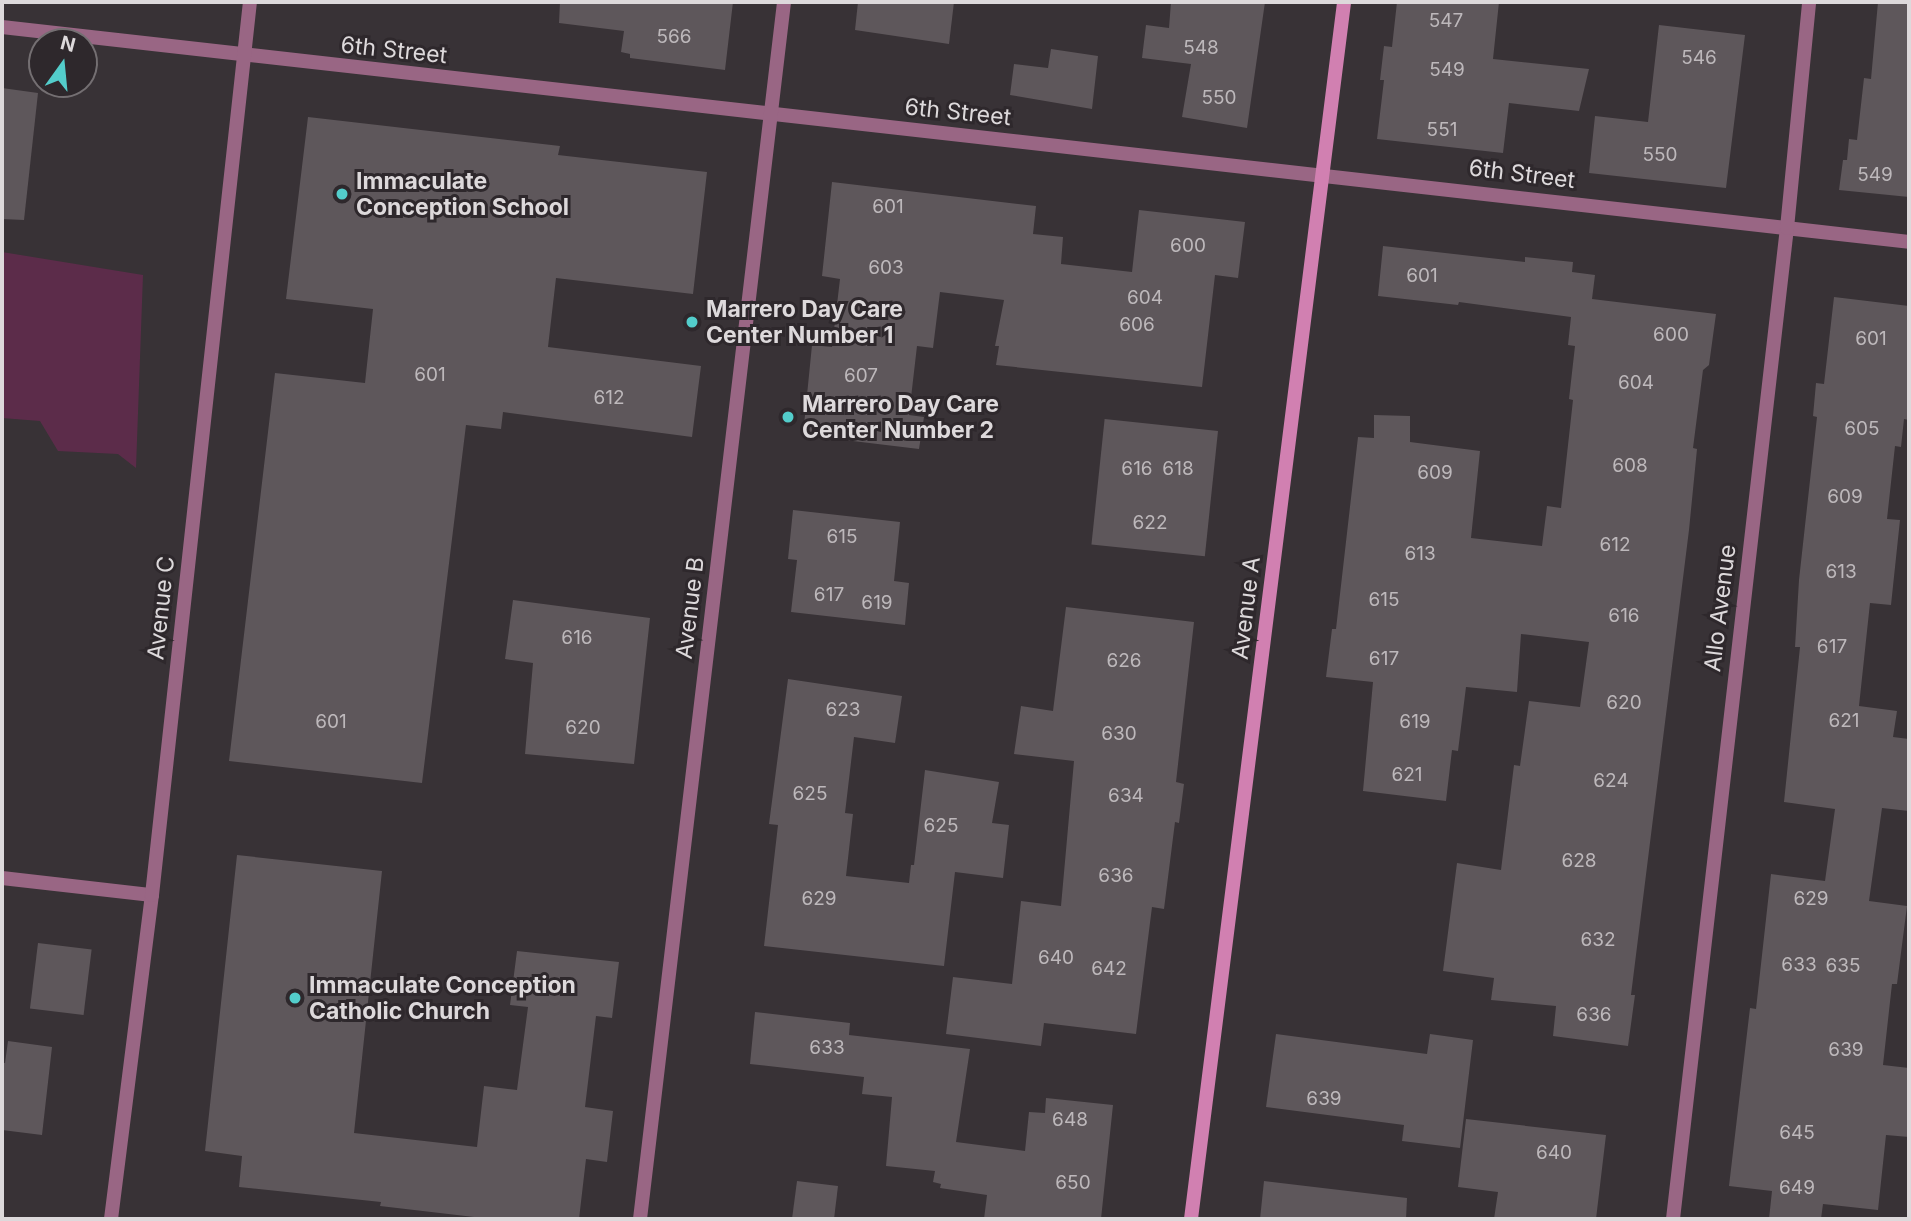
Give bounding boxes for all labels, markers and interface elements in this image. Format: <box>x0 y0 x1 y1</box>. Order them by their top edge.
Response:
house number: 547 <box>1429 10 1463 32</box>
house number: 566 <box>656 26 692 48</box>
north arrow <box>28 28 98 98</box>
text: N <box>58 31 78 57</box>
street label: 6th Street <box>339 31 449 69</box>
house number: 548 <box>1183 37 1219 59</box>
house number: 546 <box>1681 47 1717 69</box>
house number: 549 <box>1429 59 1465 81</box>
house number: 550 <box>1201 87 1237 109</box>
street label: 6th Street <box>903 93 1013 131</box>
house number: 551 <box>1427 119 1457 141</box>
house number: 550 <box>1642 144 1678 166</box>
street label: 6th Street <box>1467 154 1577 194</box>
house number: 549 <box>1857 164 1893 186</box>
place label: Immaculate Conception School <box>356 167 569 221</box>
marker: Immaculate Conception School <box>334 186 350 202</box>
house number: 601 <box>872 196 904 218</box>
house number: 600 <box>1170 235 1206 257</box>
house number: 603 <box>868 257 904 279</box>
house number: 601 <box>1406 265 1438 287</box>
house number: 604 <box>1127 287 1163 309</box>
place label: Marrero Day Care Center Number 1 <box>706 295 903 349</box>
marker: Marrero Day Care Center Number 1 <box>684 314 700 330</box>
house number: 606 <box>1119 314 1155 336</box>
house number: 600 <box>1653 324 1689 346</box>
house number: 601 <box>1855 328 1887 350</box>
house number: 601 <box>414 364 446 386</box>
house number: 607 <box>844 365 878 387</box>
house number: 604 <box>1618 372 1654 394</box>
house number: 612 <box>593 387 625 409</box>
place label: Marrero Day Care Center Number 2 <box>802 390 999 444</box>
marker: Marrero Day Care Center Number 2 <box>780 409 796 425</box>
house number: 605 <box>1844 418 1880 440</box>
house number: 608 <box>1612 455 1648 477</box>
house number: 616 <box>1121 458 1153 480</box>
house number: 618 <box>1162 458 1194 480</box>
house number: 609 <box>1417 462 1453 484</box>
house number: 609 <box>1827 486 1863 508</box>
house number: 622 <box>1133 512 1167 534</box>
house number: 615 <box>826 526 858 548</box>
house number: 612 <box>1599 534 1631 556</box>
house number: 613 <box>1404 543 1436 565</box>
street label: Allo Avenue <box>1698 543 1742 673</box>
street label: Avenue C <box>142 555 180 661</box>
street label: Avenue A <box>1226 555 1266 661</box>
street label: Avenue B <box>670 556 710 660</box>
house number: 613 <box>1825 561 1857 583</box>
house number: 617 <box>814 584 844 606</box>
house number: 615 <box>1368 589 1400 611</box>
house number: 619 <box>861 592 893 614</box>
house number: 616 <box>1608 605 1640 627</box>
house number: 616 <box>561 627 593 649</box>
house number: 617 <box>1817 636 1847 658</box>
house number: 617 <box>1369 648 1399 670</box>
house number: 626 <box>1106 650 1142 672</box>
house number: 620 <box>1606 692 1642 714</box>
house number: 623 <box>825 699 861 721</box>
house number: 621 <box>1828 710 1860 732</box>
house number: 601 <box>315 711 347 733</box>
house number: 619 <box>1399 711 1431 733</box>
house number: 620 <box>565 717 601 739</box>
house number: 630 <box>1101 723 1137 745</box>
house number: 621 <box>1391 764 1423 786</box>
house number: 624 <box>1593 770 1629 792</box>
house number: 625 <box>793 783 827 805</box>
house number: 634 <box>1108 785 1144 807</box>
house number: 625 <box>924 815 958 837</box>
house number: 628 <box>1561 850 1597 872</box>
house number: 636 <box>1098 865 1134 887</box>
house number: 629 <box>801 888 837 910</box>
house number: 629 <box>1793 888 1829 910</box>
house number: 632 <box>1580 929 1616 951</box>
house number: 640 <box>1038 947 1074 969</box>
house number: 633 <box>1781 954 1817 976</box>
house number: 635 <box>1825 955 1861 977</box>
house number: 642 <box>1091 958 1127 980</box>
place label: Immaculate Conception Catholic Church <box>309 971 576 1025</box>
marker: Immaculate Conception Catholic Church <box>287 990 303 1006</box>
house number: 636 <box>1576 1004 1612 1026</box>
house number: 633 <box>809 1037 845 1059</box>
house number: 639 <box>1828 1039 1864 1061</box>
house number: 639 <box>1306 1088 1342 1110</box>
house number: 648 <box>1052 1109 1088 1131</box>
house number: 645 <box>1779 1122 1815 1144</box>
house number: 640 <box>1536 1142 1572 1164</box>
house number: 650 <box>1055 1172 1091 1194</box>
house number: 649 <box>1779 1177 1815 1199</box>

